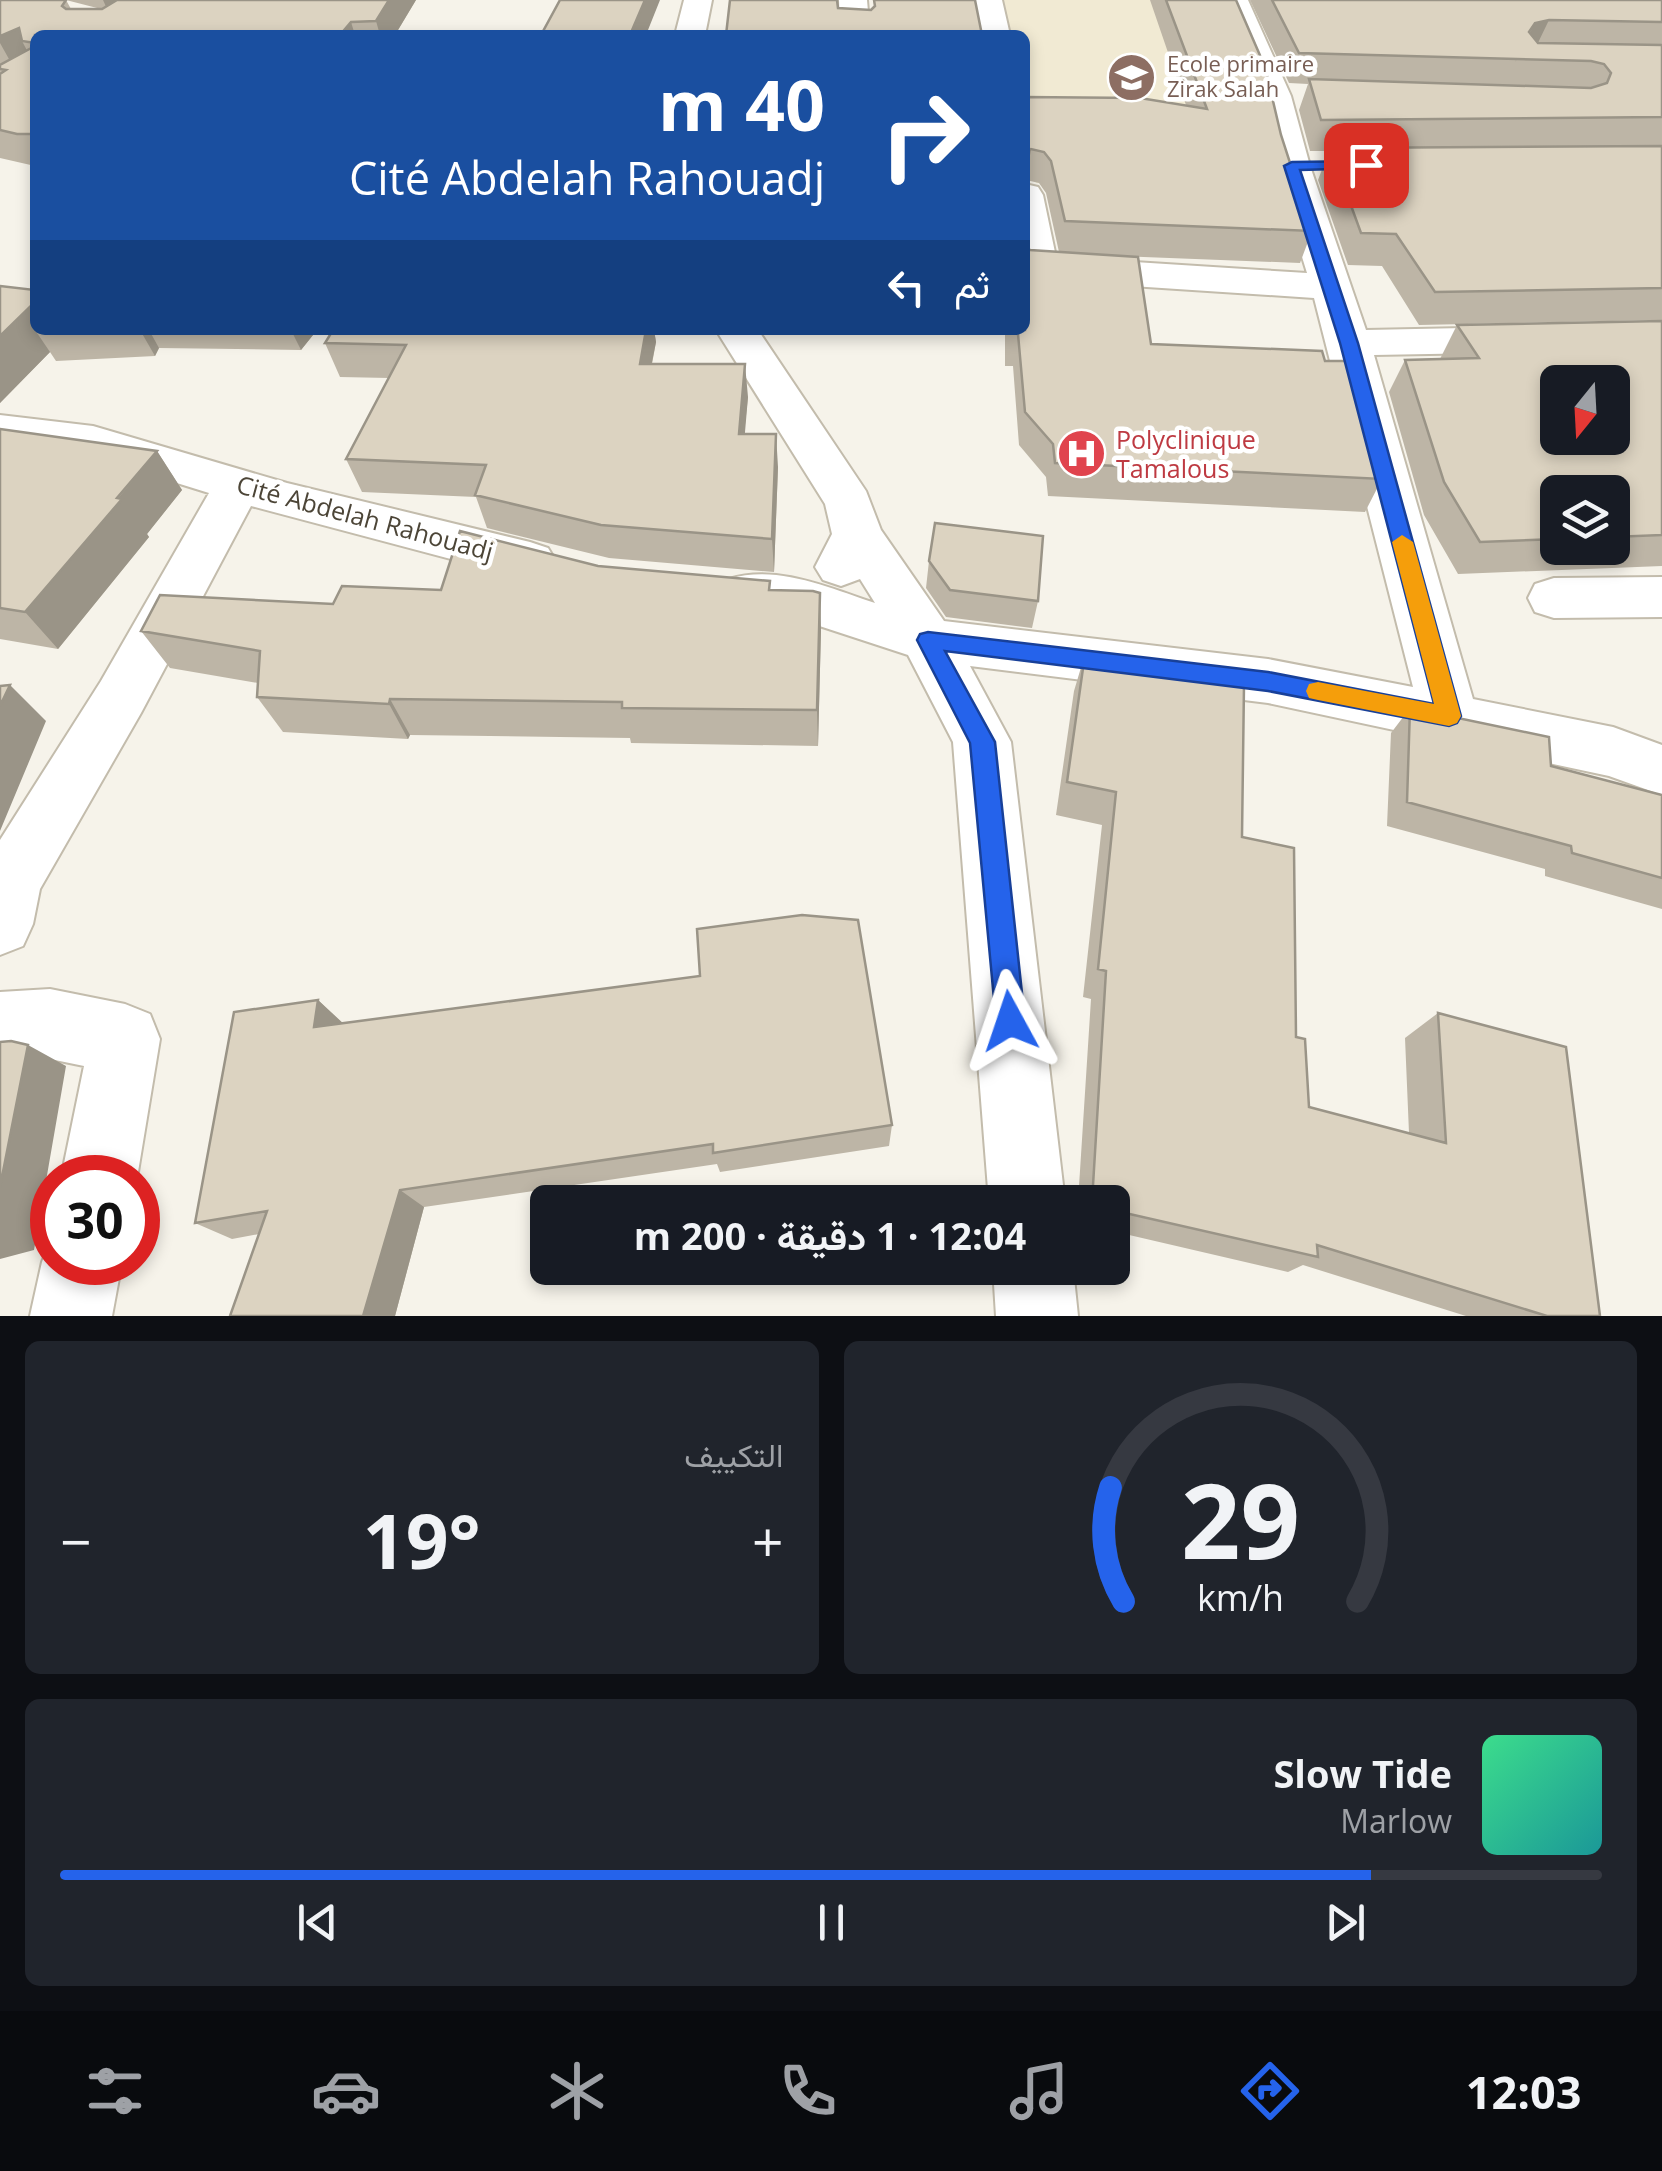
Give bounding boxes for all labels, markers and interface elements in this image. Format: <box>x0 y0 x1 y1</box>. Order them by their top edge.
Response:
place label: Ecole primaire Zirak Salah <box>1167 48 1314 103</box>
school or university icon: Ecole primaire Zirak Salah <box>1106 51 1158 103</box>
text: 40 m <box>658 56 825 152</box>
icon: right <box>860 70 990 200</box>
pin <box>1324 123 1409 208</box>
icon: arrive <box>1339 138 1394 193</box>
text: Cité Abdelah Rahouadj <box>349 147 825 208</box>
text: ثم <box>954 257 990 309</box>
icon: left <box>879 260 934 315</box>
north arrow <box>1540 365 1630 455</box>
map controls <box>1540 365 1630 565</box>
place label: Polyclinique Tamalous <box>1116 422 1256 485</box>
hospital icon: Polyclinique Tamalous <box>1055 428 1107 480</box>
street label: Cité Abdelah Rahouadj <box>233 466 497 568</box>
button: layers <box>1540 475 1630 565</box>
position arrow <box>958 969 1062 1073</box>
speed limit sign: 30 <box>30 1155 160 1285</box>
text: 12:04 · 1 دقيقة · 200 m <box>634 1209 1026 1261</box>
text: التكييف <box>684 1433 784 1476</box>
text: 29 <box>1181 1448 1300 1589</box>
text: 19° <box>363 1489 481 1591</box>
text: − <box>60 1503 91 1578</box>
text: + <box>752 1503 783 1578</box>
text: km/h <box>1197 1573 1284 1621</box>
text: Slow Tide <box>1273 1747 1452 1799</box>
text: Marlow <box>1340 1799 1452 1842</box>
icon: previous <box>290 1895 345 1950</box>
icon: pause <box>804 1895 859 1950</box>
icon: next <box>1318 1895 1373 1950</box>
icon: filters <box>80 2056 150 2126</box>
icon: car <box>311 2056 381 2126</box>
icon: climate <box>542 2056 612 2126</box>
icon: phone <box>773 2056 843 2126</box>
icon: music <box>1004 2056 1074 2126</box>
icon: directions <box>1235 2056 1305 2126</box>
text: 12:03 <box>1466 2061 1582 2122</box>

